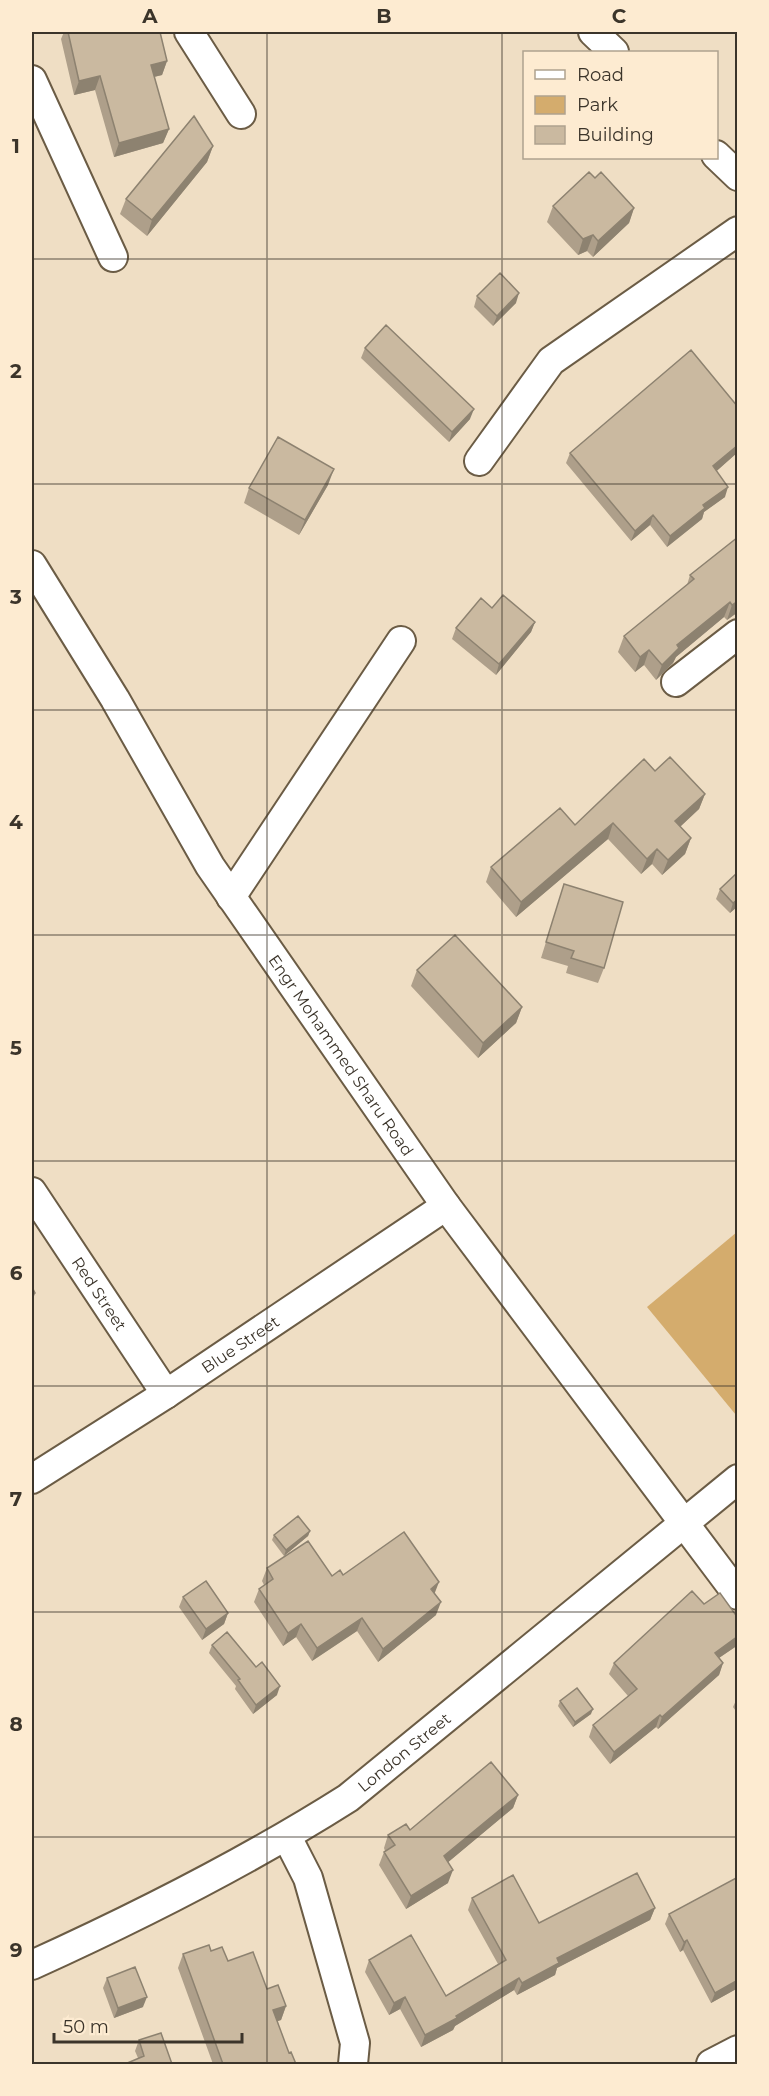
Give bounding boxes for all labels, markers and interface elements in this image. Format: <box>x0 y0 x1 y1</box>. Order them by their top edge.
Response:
text: A <box>141 4 158 28</box>
text: B <box>376 4 392 28</box>
text: C <box>612 4 627 28</box>
legend <box>523 51 718 159</box>
text: Road <box>577 64 624 86</box>
text: Park <box>577 94 618 116</box>
text: Building <box>577 124 654 146</box>
text: 1 <box>12 134 20 158</box>
text: 2 <box>10 359 22 383</box>
text: 3 <box>9 585 22 609</box>
text: 4 <box>9 810 23 834</box>
street label: Engr Mohammed Sharu Road <box>264 951 417 1160</box>
text: 5 <box>10 1036 22 1060</box>
street label: Red Street <box>68 1253 131 1335</box>
text: 6 <box>10 1261 23 1285</box>
street label: Blue Street <box>198 1312 283 1377</box>
text: 7 <box>10 1487 22 1511</box>
street label: London Street <box>354 1709 455 1796</box>
text: 8 <box>9 1712 23 1736</box>
text: 9 <box>10 1938 22 1962</box>
scale bar <box>54 2006 242 2044</box>
text: 50 m <box>63 2016 109 2038</box>

